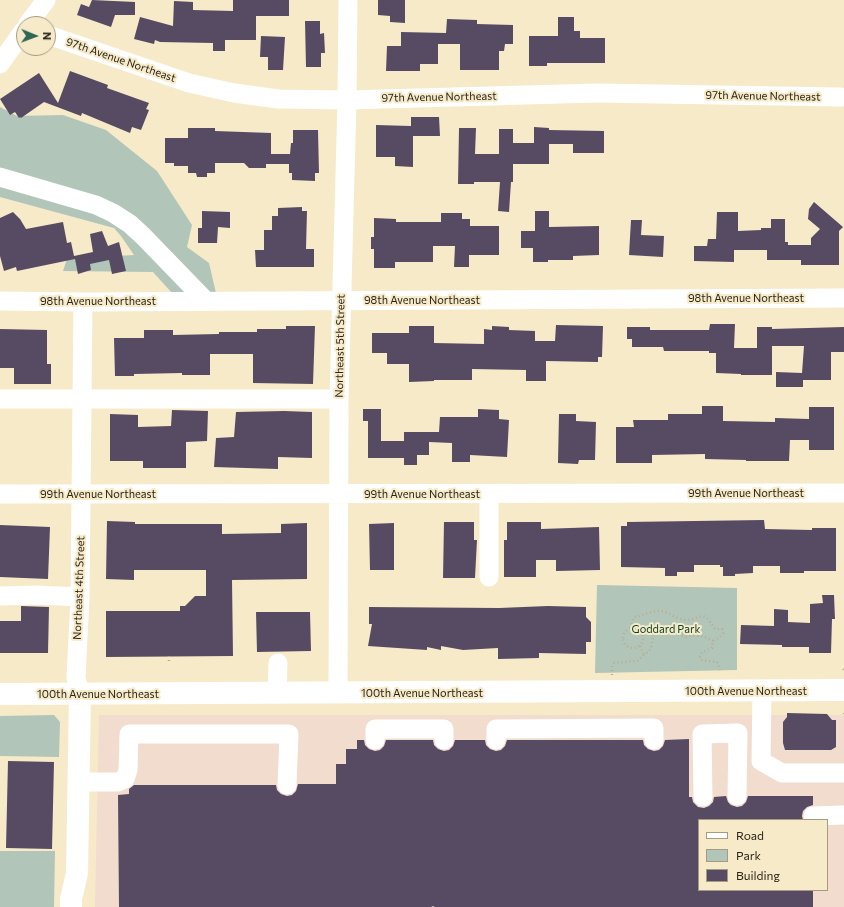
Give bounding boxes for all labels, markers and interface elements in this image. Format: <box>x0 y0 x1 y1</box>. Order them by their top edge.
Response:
north arrow <box>16 16 56 56</box>
text: N <box>41 32 54 40</box>
street label: 97th Avenue Northeast <box>64 35 178 85</box>
street label: 97th Avenue Northeast <box>705 88 821 104</box>
street label: 97th Avenue Northeast <box>381 89 497 105</box>
street label: 98th Avenue Northeast <box>688 291 804 305</box>
street label: 98th Avenue Northeast <box>364 293 480 307</box>
street label: 98th Avenue Northeast <box>40 294 156 308</box>
street label: Northeast 5th Street <box>332 294 348 398</box>
street label: 99th Avenue Northeast <box>688 486 804 500</box>
street label: 99th Avenue Northeast <box>40 487 156 501</box>
street label: 99th Avenue Northeast <box>364 487 480 501</box>
street label: Northeast 4th Street <box>71 536 87 640</box>
park label: Goddard Park <box>632 622 700 636</box>
street label: 100th Avenue Northeast <box>685 684 807 698</box>
street label: 100th Avenue Northeast <box>361 686 483 700</box>
street label: 100th Avenue Northeast <box>37 687 159 701</box>
legend <box>698 819 828 891</box>
text: Road <box>736 828 764 842</box>
text: Park <box>736 848 761 862</box>
text: Building <box>736 868 780 882</box>

